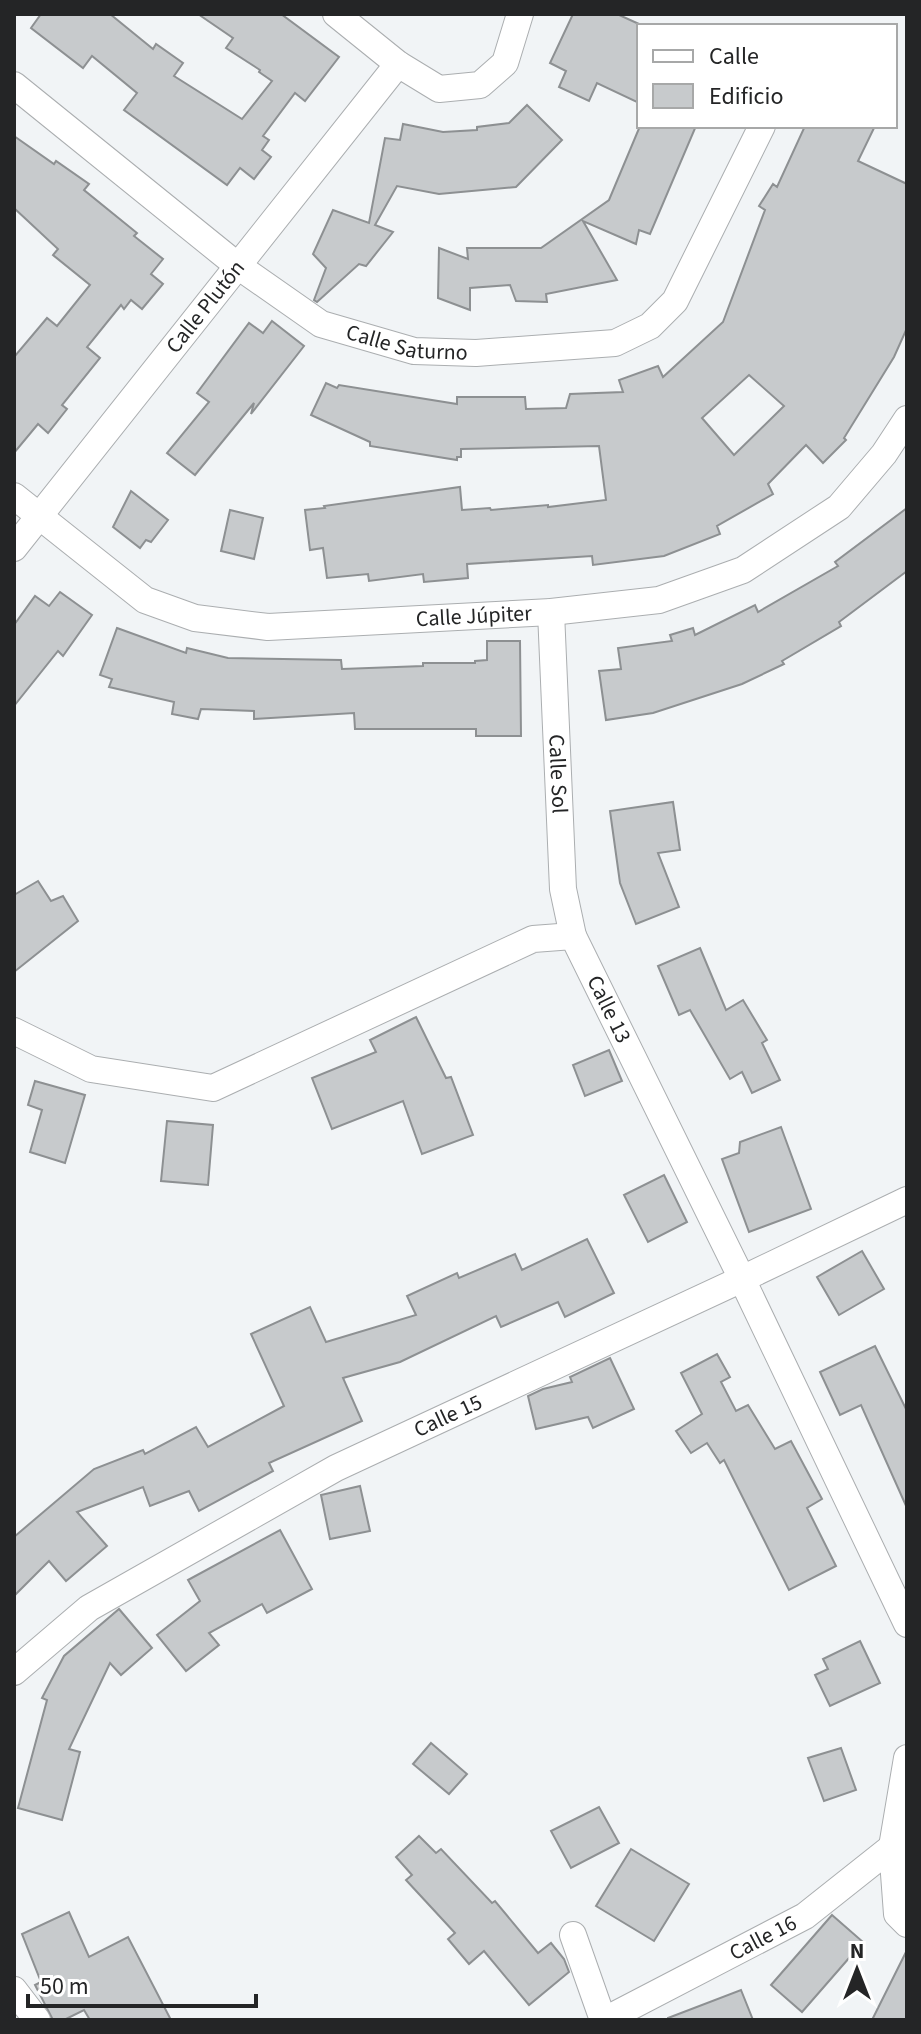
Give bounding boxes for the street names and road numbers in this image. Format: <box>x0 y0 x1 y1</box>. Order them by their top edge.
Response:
street label: Calle Plutón <box>158 253 253 360</box>
street label: Calle Saturno <box>342 316 468 369</box>
street label: Calle Júpiter <box>415 597 533 635</box>
street label: Calle Sol <box>540 733 576 814</box>
street label: Calle 13 <box>579 970 639 1049</box>
street label: Calle 15 <box>409 1386 487 1446</box>
street label: Calle 16 <box>724 1907 802 1969</box>

